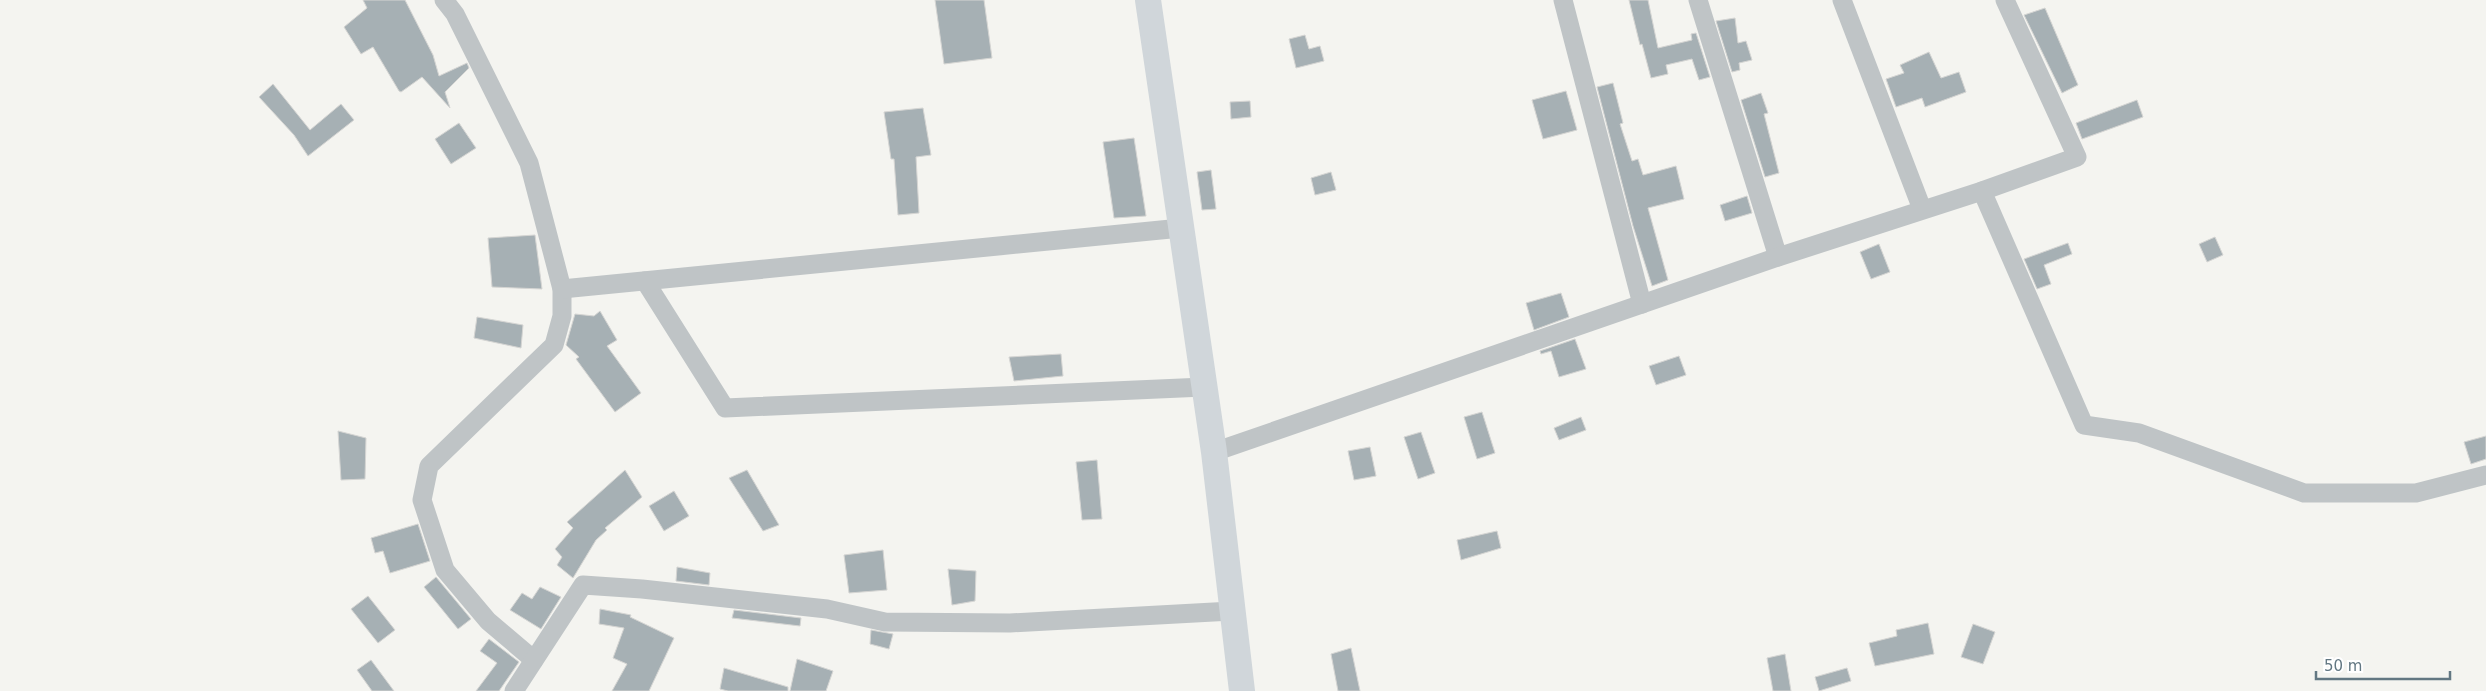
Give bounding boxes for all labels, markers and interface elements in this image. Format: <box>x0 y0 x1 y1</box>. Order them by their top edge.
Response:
scale bar <box>2316 648 2450 680</box>
text: 50 m <box>2324 657 2362 675</box>

